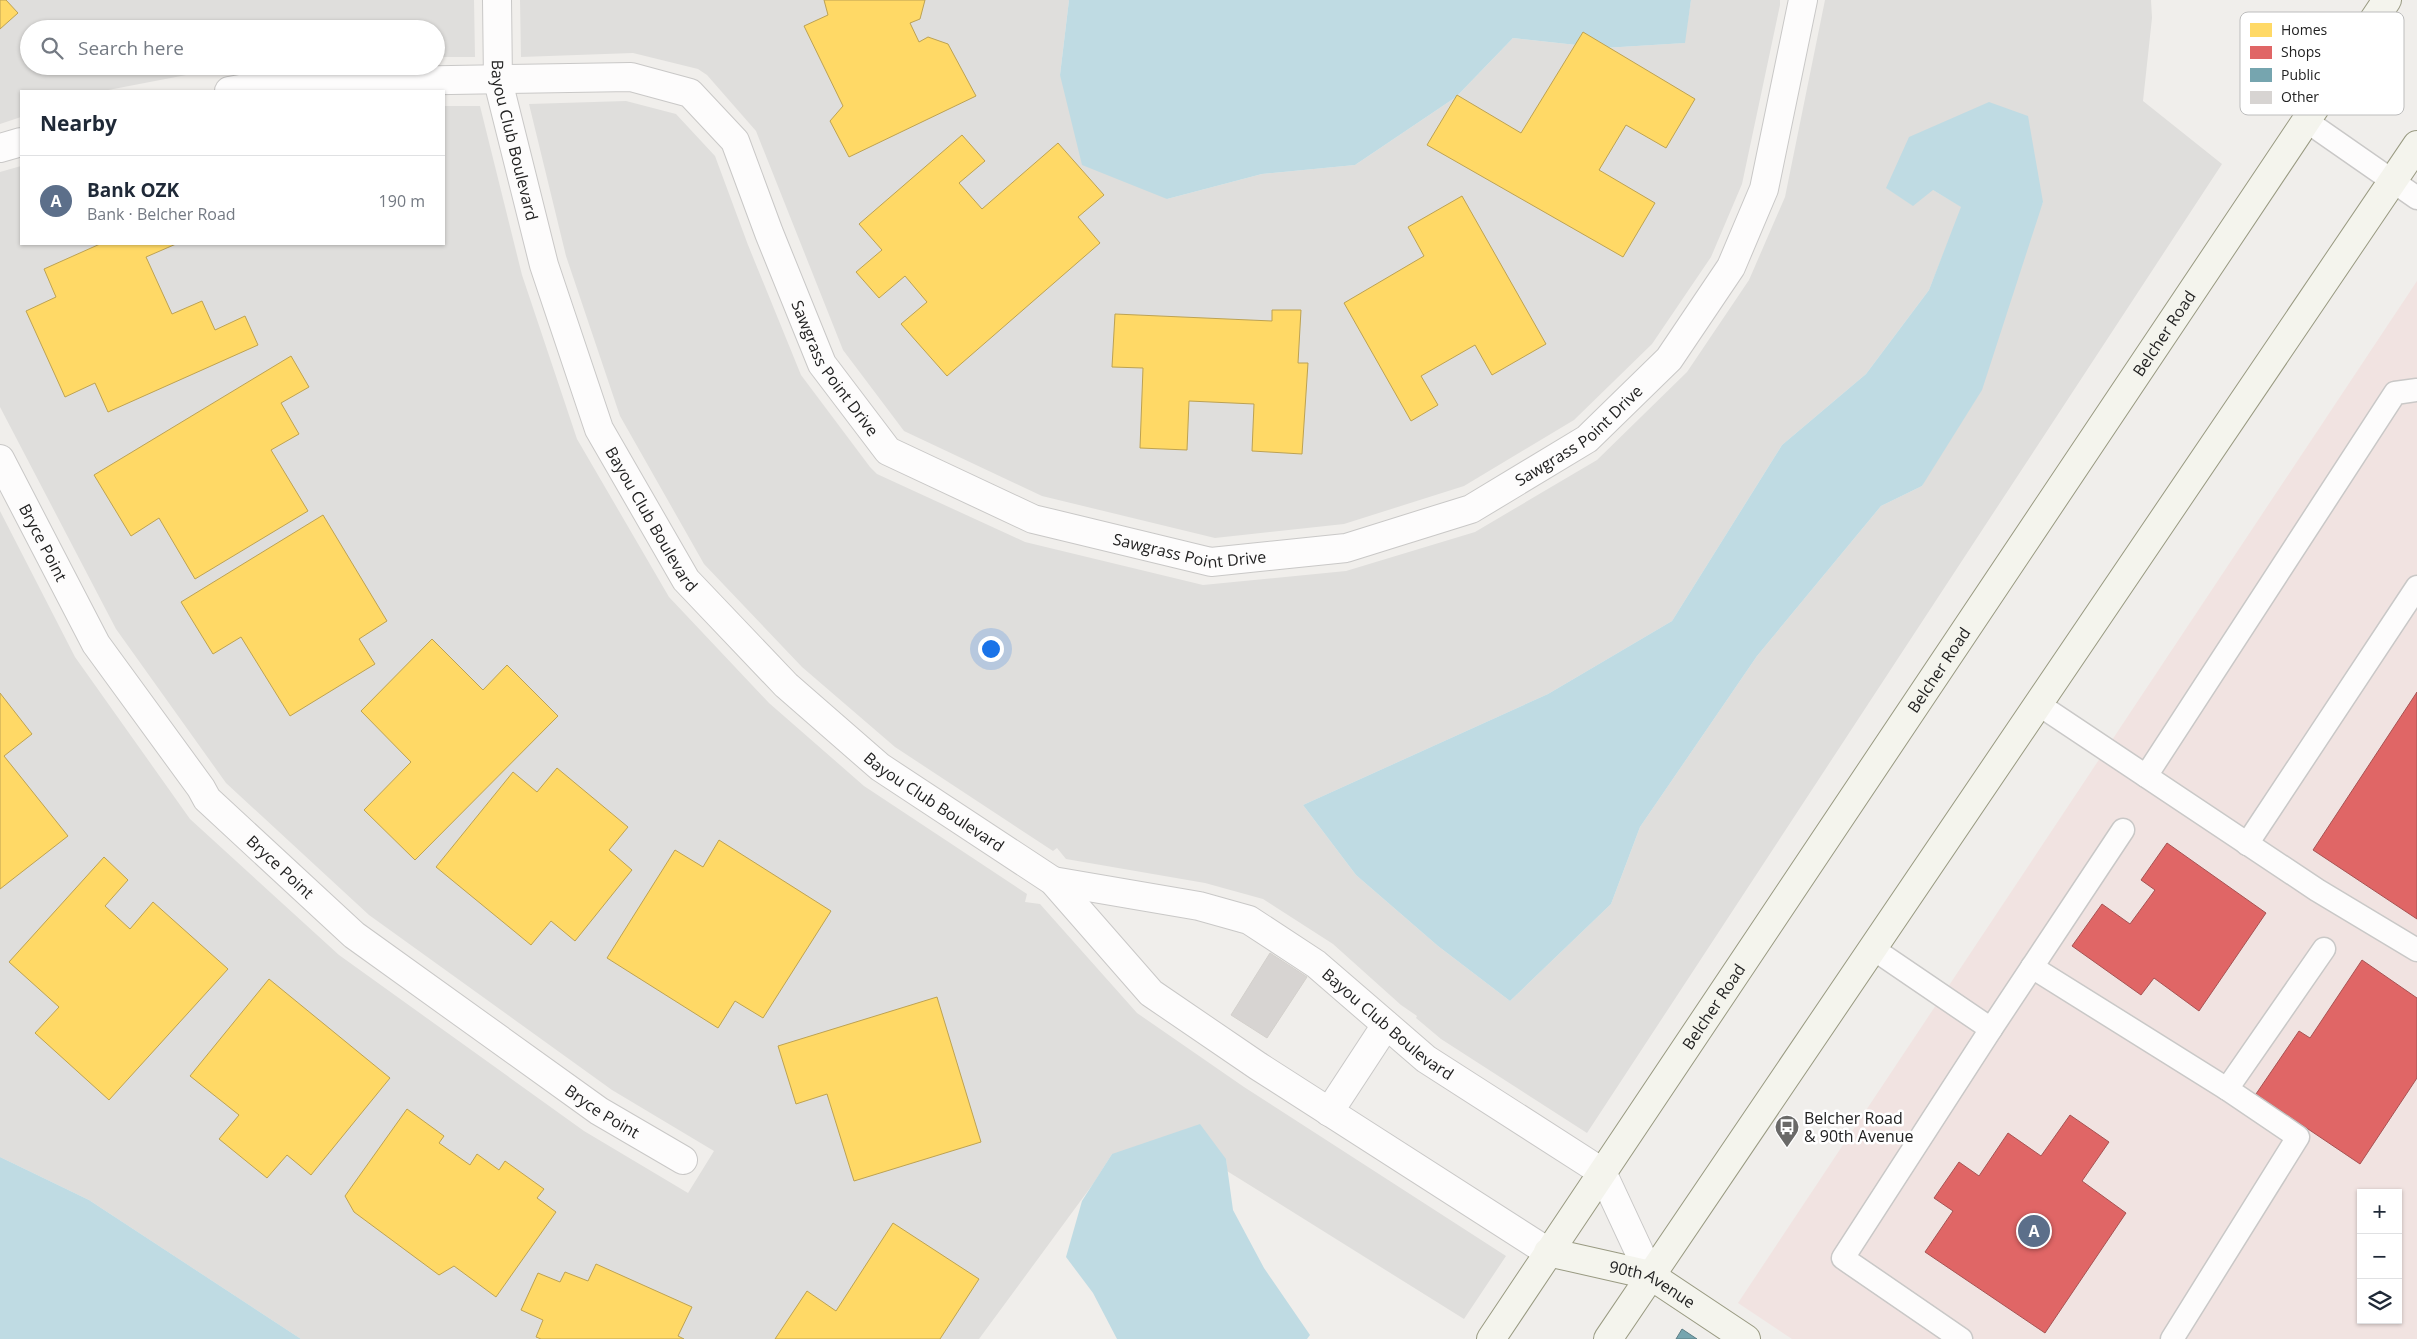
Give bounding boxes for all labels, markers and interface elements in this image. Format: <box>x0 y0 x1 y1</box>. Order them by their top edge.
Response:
legend <box>2240 12 2404 115</box>
search box <box>20 20 445 75</box>
text: Homes <box>2281 20 2328 39</box>
icon: search <box>38 34 66 62</box>
text: Search here <box>78 35 184 61</box>
text: Shops <box>2281 42 2321 61</box>
street label: Bayou Club Boulevard <box>487 59 543 223</box>
text: Public <box>2281 65 2321 84</box>
text: Other <box>2281 87 2319 106</box>
text: Nearby <box>40 109 117 137</box>
text: Bank OZK <box>87 177 179 203</box>
text: A <box>50 190 62 212</box>
text: 190 m <box>379 190 425 212</box>
text: Bank · Belcher Road <box>87 203 236 225</box>
street label: Belcher Road <box>2127 286 2201 381</box>
street label: Sawgrass Point Drive <box>786 297 884 441</box>
street label: Sawgrass Point Drive <box>1511 380 1647 491</box>
street label: Bayou Club Boulevard <box>600 443 703 597</box>
street label: Bryce Point <box>14 500 73 585</box>
street label: Sawgrass Point Drive <box>1111 528 1267 573</box>
street label: Belcher Road <box>1902 623 1975 717</box>
your location <box>978 636 1004 662</box>
street label: Bayou Club Boulevard <box>859 747 1009 857</box>
street label: Bryce Point <box>242 830 319 904</box>
street label: Belcher Road <box>1677 959 1750 1054</box>
street label: Bayou Club Boulevard <box>1317 963 1458 1085</box>
street label: Bryce Point <box>561 1079 644 1143</box>
place label: Belcher Road & 90th Avenue <box>1804 1107 1914 1147</box>
bus stop icon: Belcher Road & 90th Avenue <box>1774 1114 1800 1148</box>
map controls <box>2357 1189 2402 1324</box>
button: + <box>2357 1189 2402 1234</box>
pin: A <box>2018 1212 2050 1250</box>
button: − <box>2357 1234 2402 1279</box>
street label: 90th Avenue <box>1607 1255 1700 1313</box>
button: layers <box>2357 1279 2402 1324</box>

